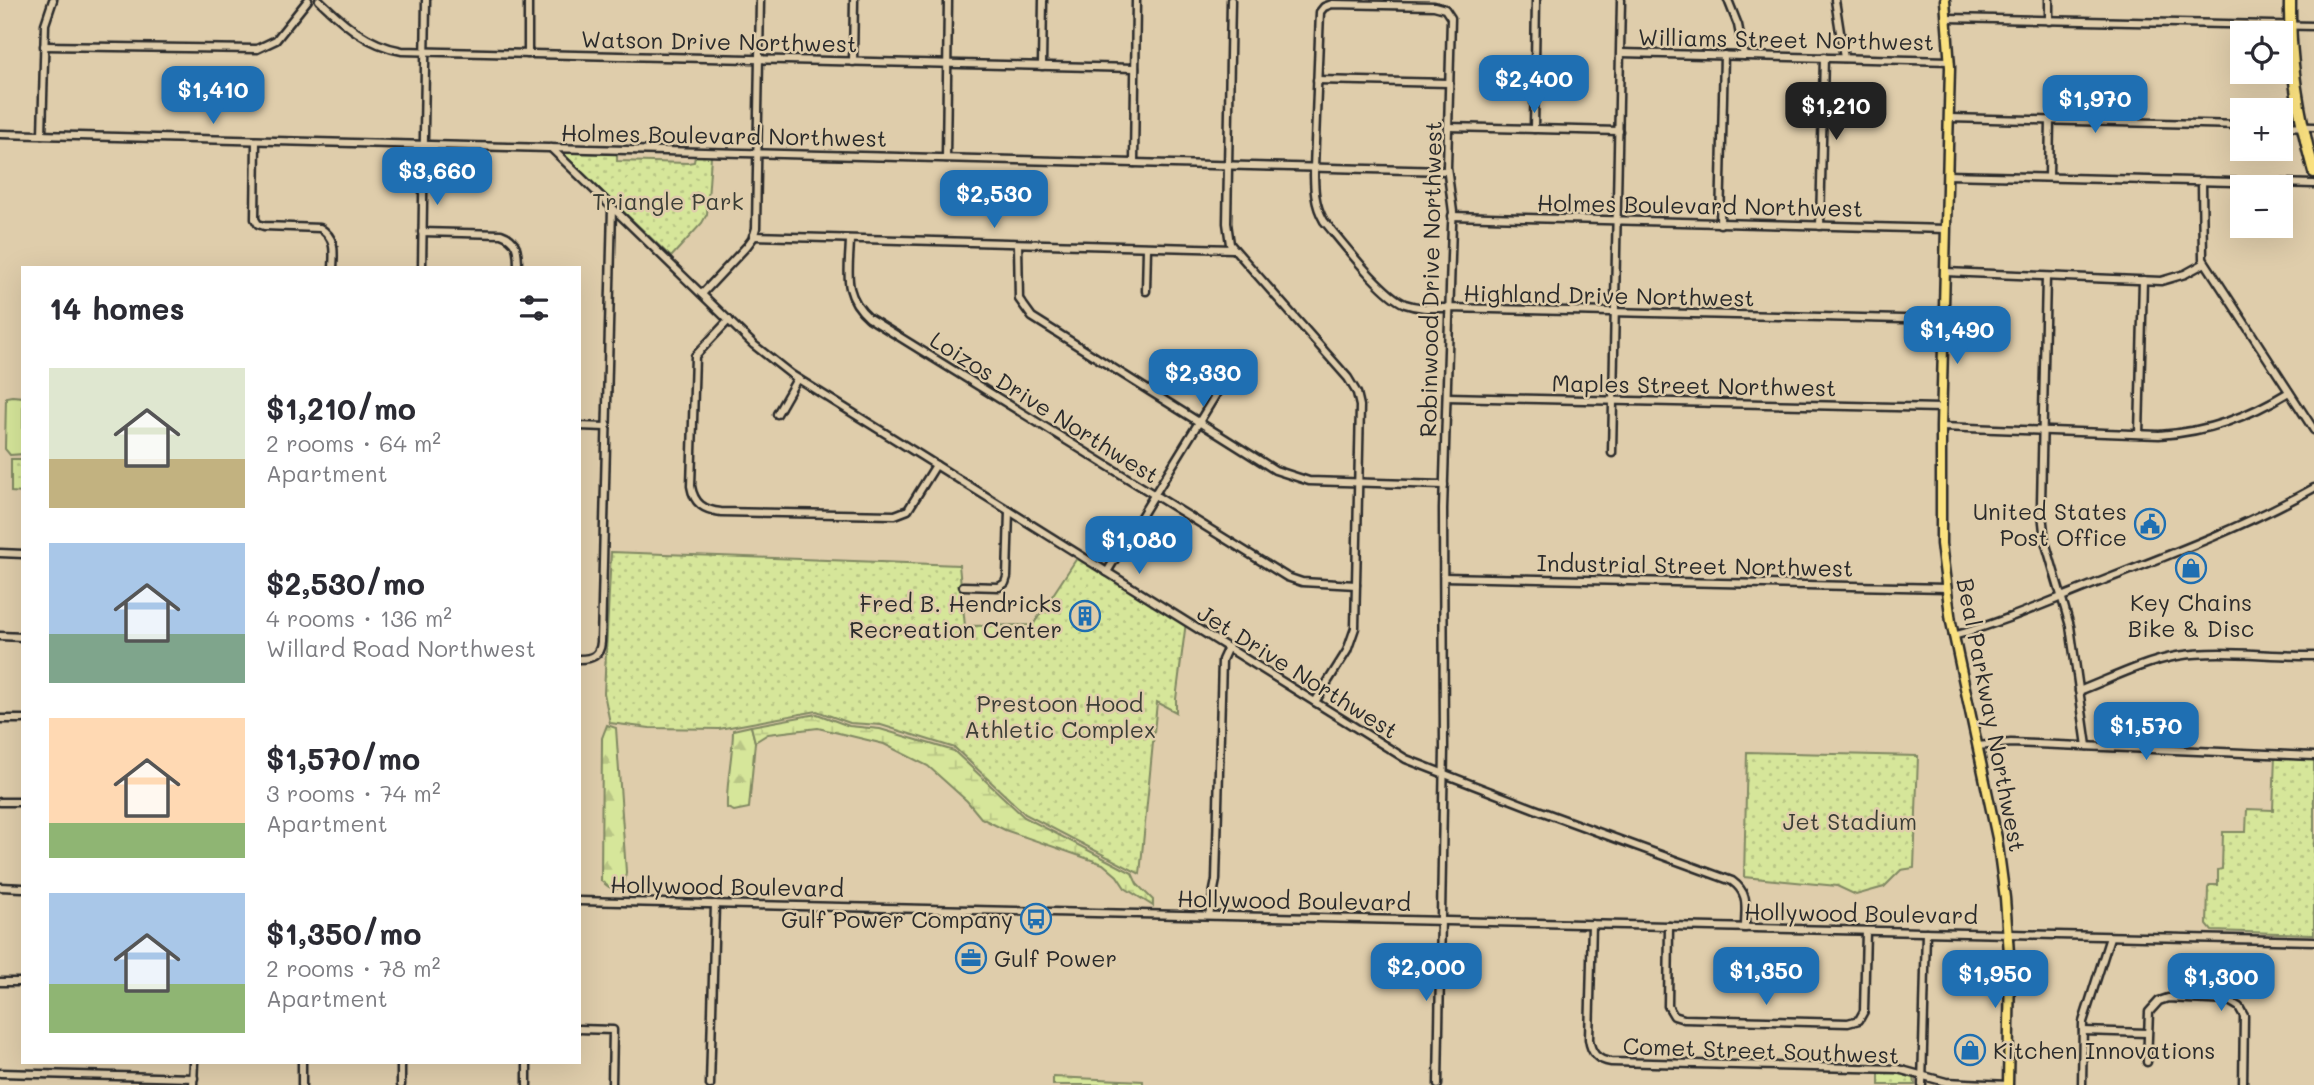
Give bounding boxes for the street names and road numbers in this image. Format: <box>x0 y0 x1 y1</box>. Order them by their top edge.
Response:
street label: Williams Street Northwest <box>1638 21 1934 57</box>
street label: Watson Drive Northwest <box>581 24 857 58</box>
street label: Holmes Boulevard Northwest <box>561 117 887 153</box>
street label: Robinwood Drive Northwest <box>1412 120 1448 438</box>
street label: Holmes Boulevard Northwest <box>1537 187 1863 223</box>
street label: Highland Drive Northwest <box>1463 277 1755 313</box>
street label: Loizos Drive Northwest <box>925 324 1165 490</box>
street label: Maples Street Northwest <box>1551 368 1837 402</box>
street label: Industrial Street Northwest <box>1536 547 1854 583</box>
street label: Beal Parkway Northwest <box>1951 576 2033 854</box>
street label: Jet Drive Northwest <box>1192 597 1404 745</box>
street label: Hollywood Boulevard <box>610 869 844 903</box>
street label: Hollywood Boulevard <box>1177 883 1411 917</box>
street label: Hollywood Boulevard <box>1744 896 1978 930</box>
street label: Comet Street Southwest <box>1622 1030 1900 1070</box>

